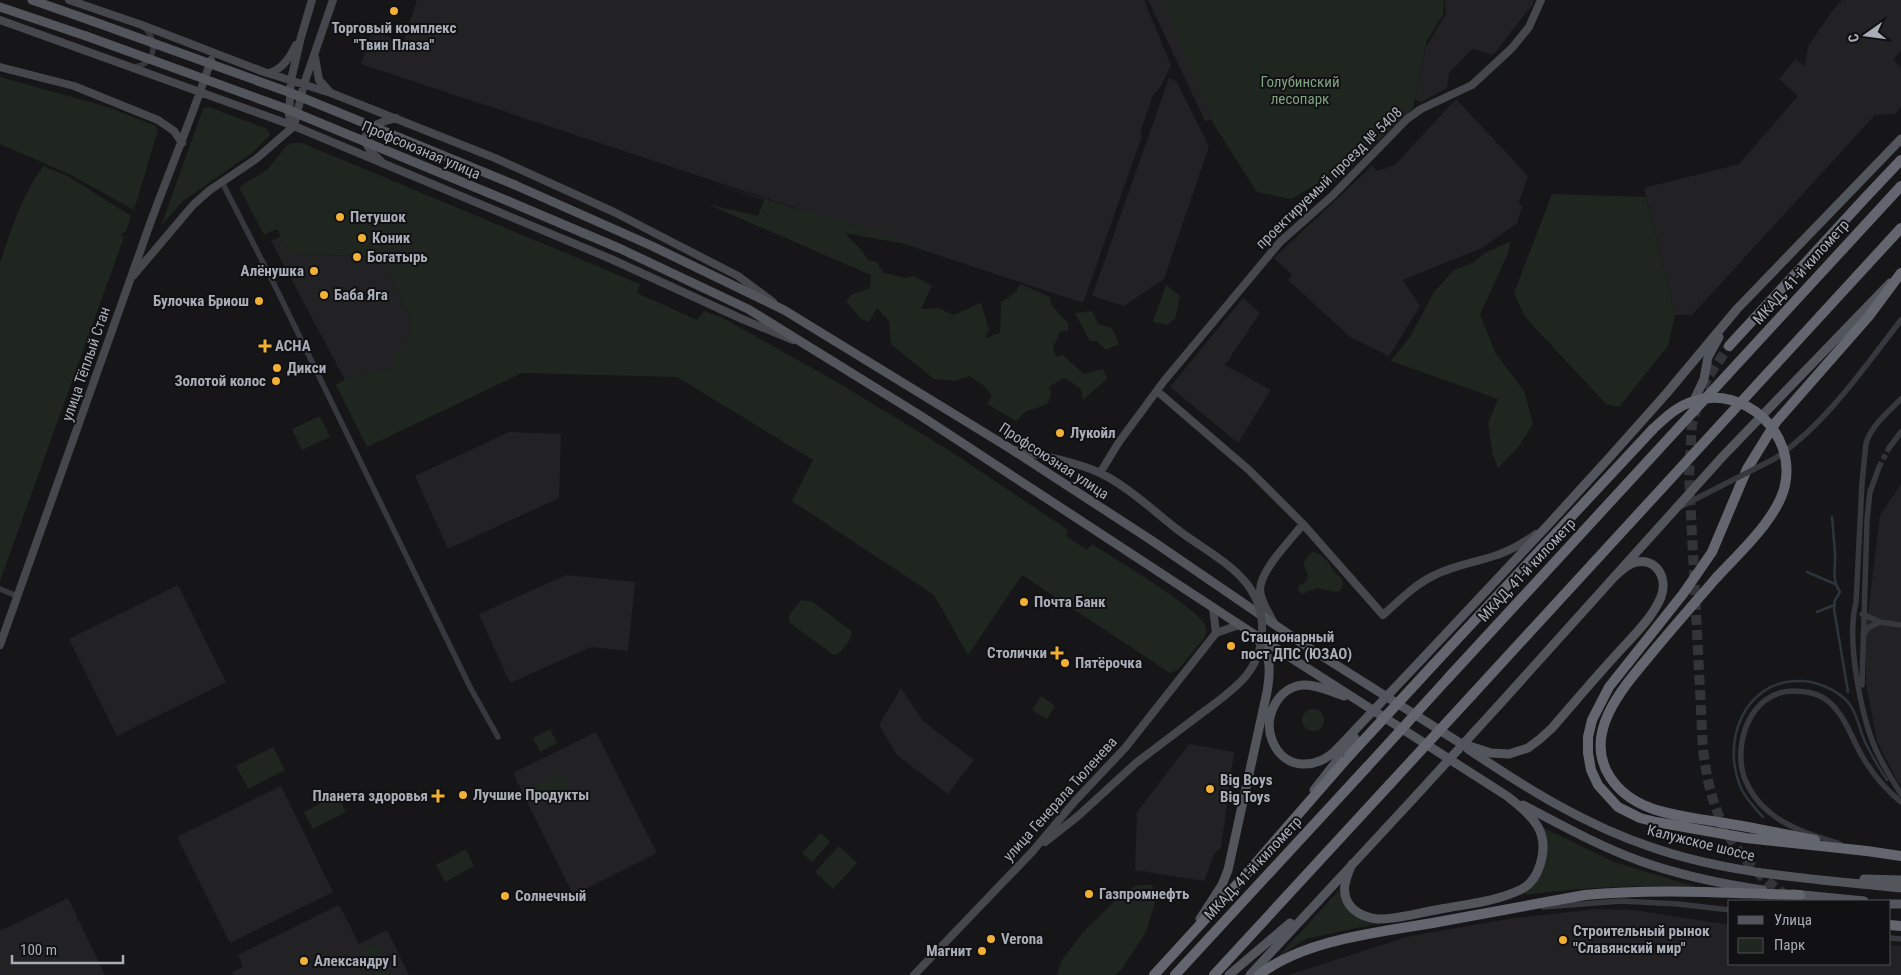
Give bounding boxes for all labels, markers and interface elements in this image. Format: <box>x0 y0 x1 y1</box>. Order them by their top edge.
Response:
marker: Торговый комплекс "Твин Плаза" <box>388 5 400 17</box>
north arrow <box>1841 10 1891 60</box>
place label: Торговый комплекс "Твин Плаза" <box>332 19 457 54</box>
text: С <box>1845 32 1862 44</box>
park label: Голубинский лесопарк <box>1260 73 1340 108</box>
street label: проектируемый проезд № 5408 <box>1252 103 1406 253</box>
street label: Профсоюзная улица <box>359 117 483 183</box>
place label: Петушок <box>350 208 406 226</box>
marker: Петушок <box>334 211 346 223</box>
street label: МКАД, 41-й километр <box>1749 216 1853 328</box>
place label: Коник <box>372 229 411 247</box>
marker: Коник <box>356 232 368 244</box>
place label: Богатырь <box>367 248 428 266</box>
marker: Богатырь <box>351 251 363 263</box>
place label: Алёнушка <box>241 262 304 280</box>
marker: Алёнушка <box>308 265 320 277</box>
place label: Баба Яга <box>334 286 388 304</box>
marker: Баба Яга <box>318 289 330 301</box>
place label: Булочка Бриош <box>153 292 249 310</box>
marker: Булочка Бриош <box>253 295 265 307</box>
street label: улица Тёплый Стан <box>58 304 114 424</box>
place label: АСНА <box>275 337 311 355</box>
marker: АСНА <box>259 340 271 352</box>
place label: Дикси <box>287 359 326 377</box>
marker: Дикси <box>271 362 283 374</box>
place label: Золотой колос <box>174 372 266 390</box>
marker: Золотой колос <box>270 375 282 387</box>
street label: Профсоюзная улица <box>996 419 1112 503</box>
place label: Лукойл <box>1070 424 1116 442</box>
marker: Лукойл <box>1054 427 1066 439</box>
street label: МКАД, 41-й километр <box>1474 515 1580 625</box>
place label: Почта Банк <box>1034 593 1106 611</box>
marker: Почта Банк <box>1018 596 1030 608</box>
place label: Стационарный пост ДПС (ЮЗАО) <box>1241 628 1352 663</box>
marker: Стационарный пост ДПС (ЮЗАО) <box>1225 640 1237 652</box>
place label: Столички <box>987 644 1047 662</box>
marker: Столички <box>1051 647 1063 659</box>
place label: Пятёрочка <box>1075 654 1142 672</box>
marker: Пятёрочка <box>1059 657 1071 669</box>
street label: улица Генерала Тюленева <box>999 733 1121 865</box>
place label: Big Boys Big Toys <box>1220 771 1273 806</box>
marker: Big Boys Big Toys <box>1204 783 1216 795</box>
place label: Лучшие Продукты <box>473 786 589 804</box>
place label: Планета здоровья <box>313 787 428 805</box>
marker: Лучшие Продукты <box>457 789 469 801</box>
marker: Планета здоровья <box>432 790 444 802</box>
street label: МКАД, 41-й километр <box>1200 813 1306 923</box>
street label: Калужское шоссе <box>1645 821 1757 865</box>
place label: Газпромнефть <box>1099 885 1190 903</box>
place label: Солнечный <box>515 887 586 905</box>
marker: Газпромнефть <box>1083 888 1095 900</box>
marker: Солнечный <box>499 890 511 902</box>
legend <box>1728 900 1891 965</box>
text: Улица <box>1774 911 1812 929</box>
place label: Строительный рынок "Славянский мир" <box>1573 922 1710 957</box>
place label: Verona <box>1001 930 1043 948</box>
scale bar <box>12 932 124 964</box>
marker: Verona <box>985 933 997 945</box>
marker: Строительный рынок "Славянский мир" <box>1557 934 1569 946</box>
text: Парк <box>1774 936 1805 954</box>
text: 100 m <box>20 941 57 959</box>
place label: Магнит <box>926 942 972 960</box>
marker: Магнит <box>976 945 988 957</box>
place label: Александру I <box>314 952 397 970</box>
marker: Александру I <box>298 955 310 967</box>

